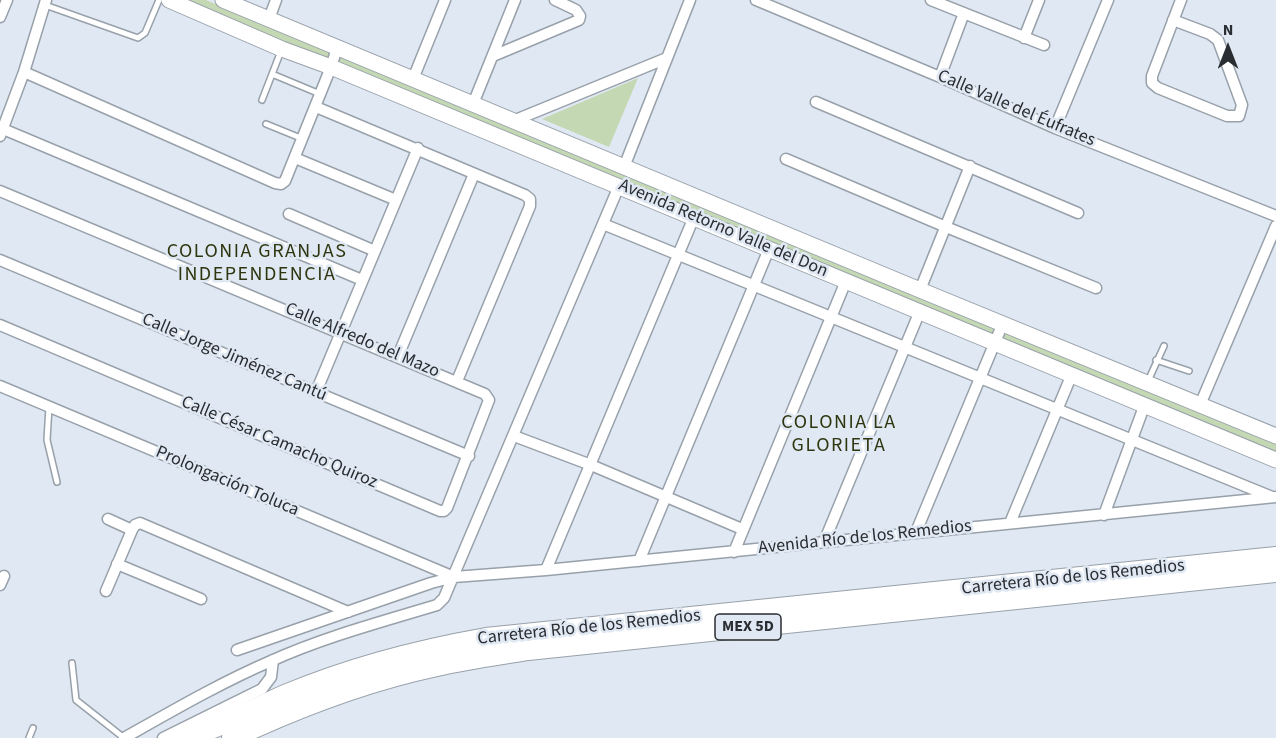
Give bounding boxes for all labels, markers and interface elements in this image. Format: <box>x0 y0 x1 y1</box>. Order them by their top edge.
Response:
north arrow <box>1198 18 1258 78</box>
text: N <box>1223 19 1233 41</box>
street label: Calle Valle del Éufrates <box>934 66 1098 152</box>
street label: Avenida Retorno Valle del Don <box>615 175 831 283</box>
district label: COLONIA GRANJAS INDEPENDENCIA <box>167 241 347 288</box>
street label: Calle Alfredo del Mazo <box>282 299 442 383</box>
street label: Calle Jorge Jiménez Cantú <box>138 309 330 407</box>
street label: Calle César Camacho Quiroz <box>178 392 380 494</box>
district label: COLONIA LA GLORIETA <box>781 412 897 459</box>
street label: Prolongación Toluca <box>152 442 302 522</box>
street label: Avenida Río de los Remedios <box>757 516 973 560</box>
street label: Carretera Río de los Remedios <box>960 556 1186 600</box>
street label: Carretera Río de los Remedios <box>476 606 702 650</box>
road number: MEX 5D <box>715 614 781 640</box>

